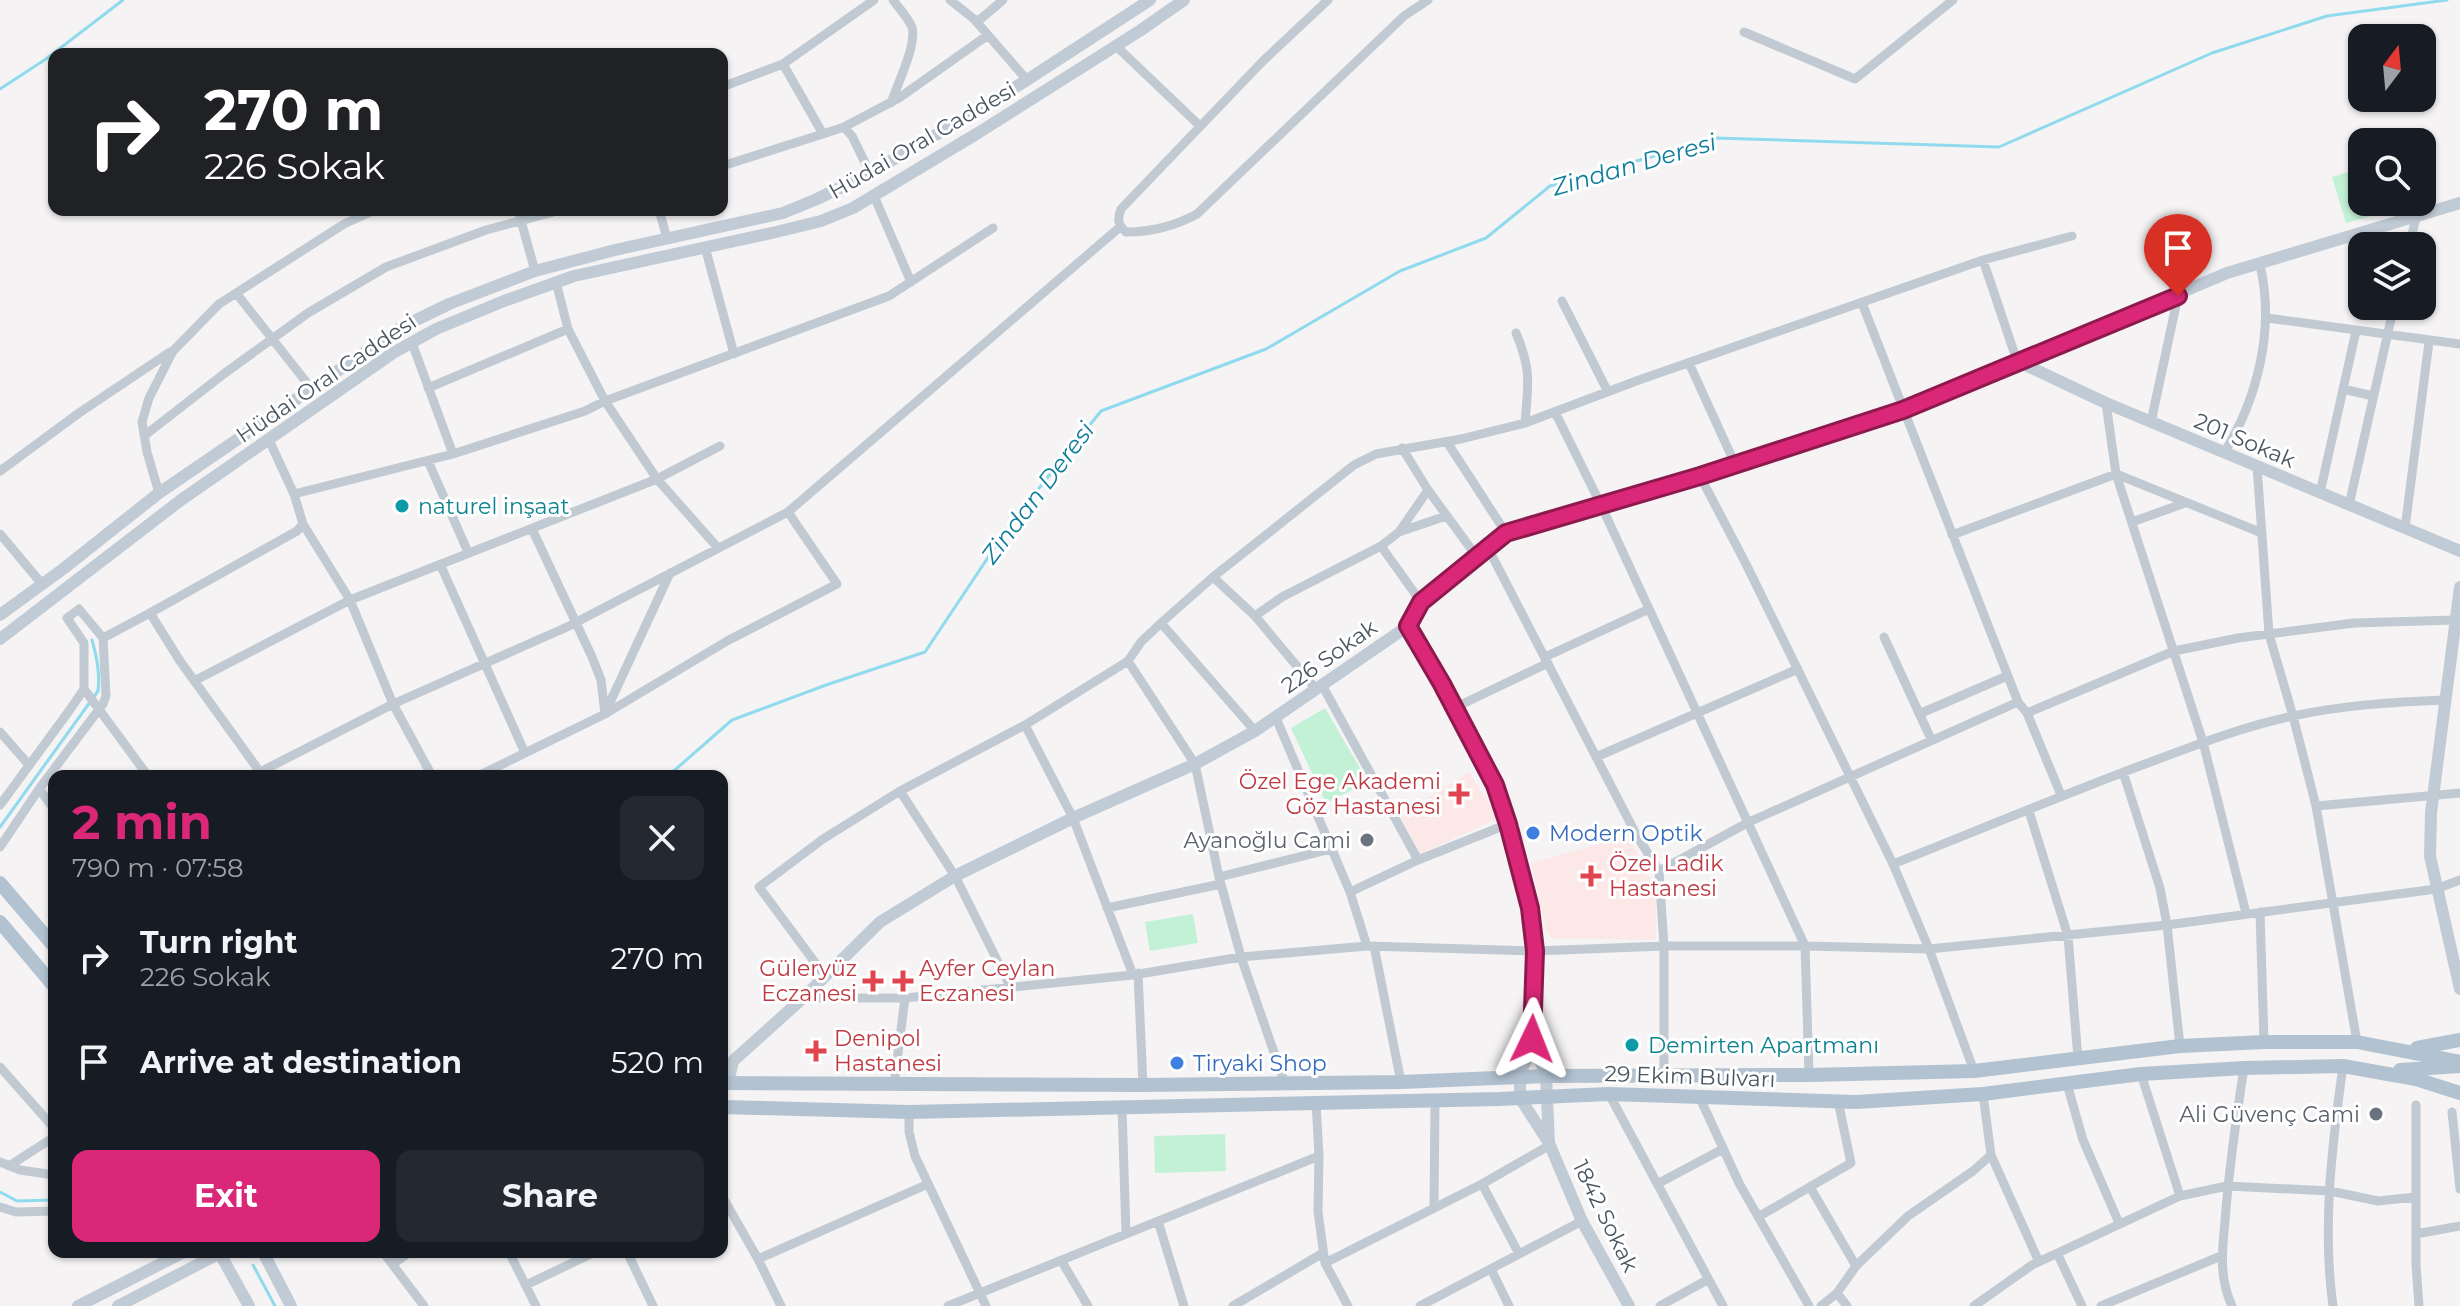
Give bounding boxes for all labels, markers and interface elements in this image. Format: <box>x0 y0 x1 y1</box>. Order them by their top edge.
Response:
north arrow <box>2348 24 2436 112</box>
map controls <box>2348 24 2436 320</box>
text: 270 m <box>204 76 383 144</box>
street label: Hüdai Oral Caddesi <box>824 76 1021 205</box>
icon: right <box>72 80 176 184</box>
water label: Zindan Deresi <box>1547 127 1720 202</box>
button: search <box>2348 128 2436 216</box>
text: 226 Sokak <box>204 144 385 188</box>
pin <box>2144 214 2212 296</box>
icon: arrive <box>2156 226 2200 270</box>
button: layers <box>2348 232 2436 320</box>
street label: Hüdai Oral Caddesi <box>231 308 421 449</box>
street label: 201 Sokak <box>2190 407 2300 474</box>
water label: Zindan Deresi <box>974 416 1101 570</box>
place label: naturel inşaat <box>418 493 570 520</box>
marker: naturel inşaat <box>393 497 411 515</box>
street label: 226 Sokak <box>1276 613 1383 699</box>
place label: Özel Ege Akademi Göz Hastanesi <box>1239 768 1441 820</box>
marker: Özel Ege Akademi Göz Hastanesi <box>1448 783 1470 805</box>
text: 2 min <box>72 793 212 851</box>
button: close <box>620 796 704 880</box>
place label: Modern Optik <box>1549 820 1704 847</box>
marker: Modern Optik <box>1524 824 1542 842</box>
place label: Ayanoğlu Cami <box>1183 827 1351 854</box>
marker: Ayanoğlu Cami <box>1358 831 1376 849</box>
place label: Özel Ladik Hastanesi <box>1609 850 1724 902</box>
text: 790 m · 07:58 <box>72 852 244 884</box>
marker: Özel Ladik Hastanesi <box>1580 865 1602 887</box>
text: Turn right <box>140 924 297 961</box>
icon: right <box>72 936 116 980</box>
text: 270 m <box>610 940 704 977</box>
place label: Güleryüz Eczanesi <box>759 955 857 1007</box>
place label: Ayfer Ceylan Eczanesi <box>919 955 1055 1007</box>
text: 226 Sokak <box>140 961 271 993</box>
marker: Güleryüz Eczanesi <box>864 972 882 990</box>
marker: Ayfer Ceylan Eczanesi <box>894 972 912 990</box>
position arrow <box>1490 997 1574 1081</box>
place label: Denipol Hastanesi <box>834 1025 942 1077</box>
place label: Demirten Apartmanı <box>1648 1032 1879 1059</box>
marker: Demirten Apartmanı <box>1623 1036 1641 1054</box>
icon: arrive <box>72 1040 116 1084</box>
marker: Denipol Hastanesi <box>805 1040 827 1062</box>
text: Arrive at destination <box>140 1044 462 1081</box>
text: 520 m <box>611 1044 704 1081</box>
place label: Tiryaki Shop <box>1193 1050 1327 1077</box>
marker: Tiryaki Shop <box>1168 1054 1186 1072</box>
street label: 29 Ekim Bulvarı <box>1604 1060 1776 1093</box>
place label: Ali Güvenç Cami <box>2179 1101 2360 1128</box>
marker: Ali Güvenç Cami <box>2367 1105 2385 1123</box>
button: Exit <box>72 1150 380 1242</box>
button: Share <box>396 1150 704 1242</box>
street label: 1842 Sokak <box>1567 1156 1645 1277</box>

